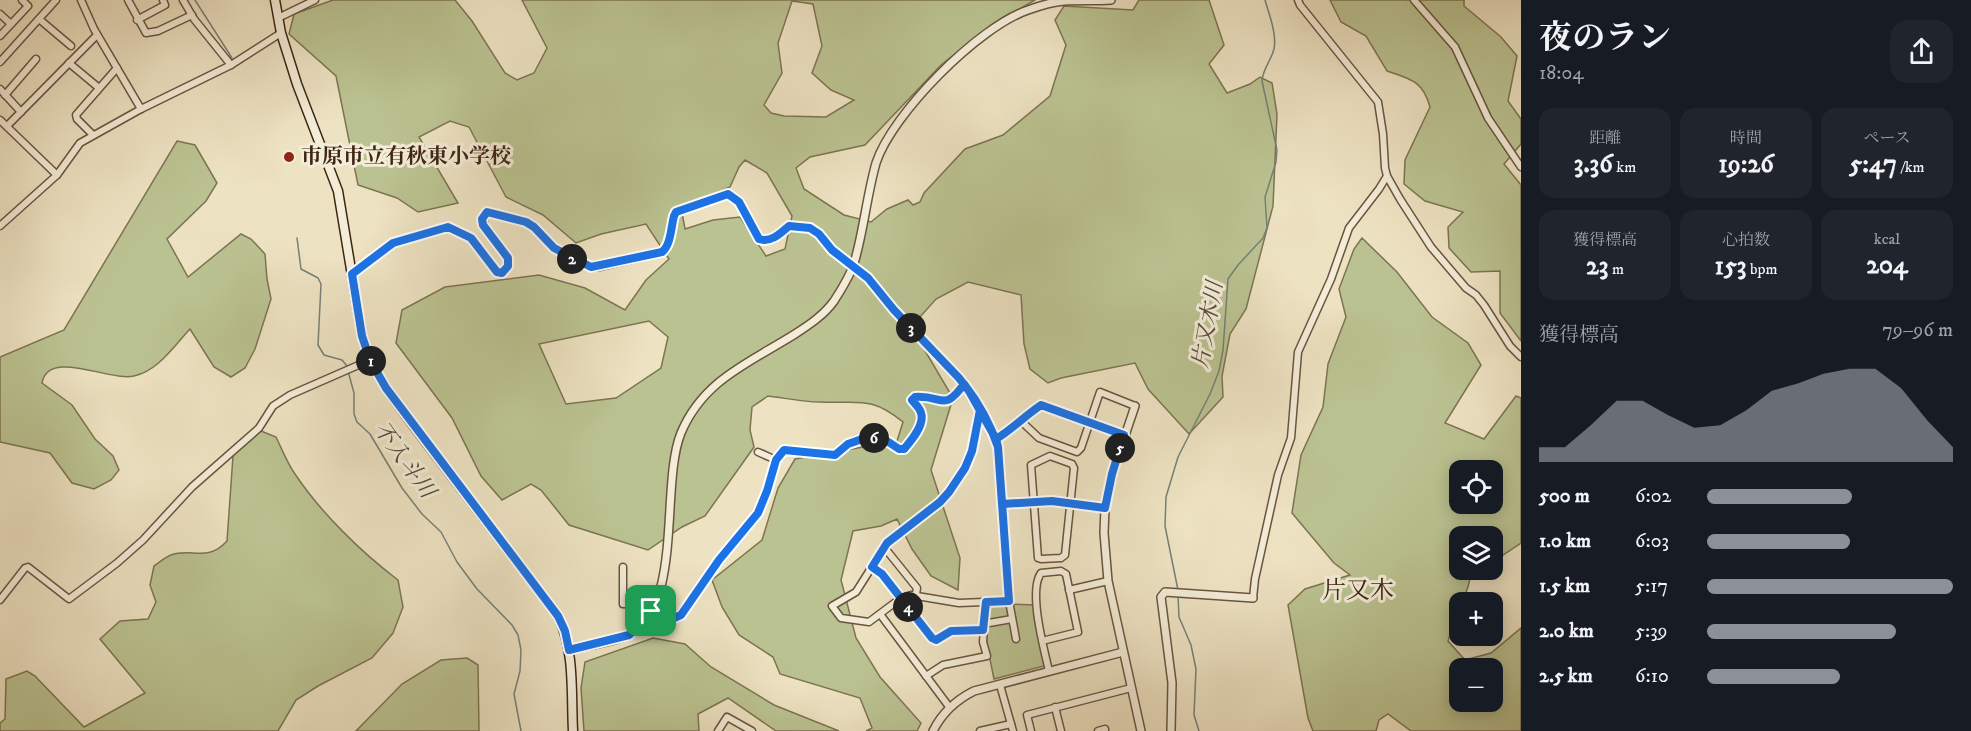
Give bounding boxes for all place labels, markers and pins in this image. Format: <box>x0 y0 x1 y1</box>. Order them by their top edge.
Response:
place label: 市原市立有秋東小学校 <box>301 144 511 170</box>
marker: 市原市立有秋東小学校 <box>282 150 296 164</box>
pin: 2 <box>557 244 587 274</box>
pin: 3 <box>896 313 926 343</box>
pin: 1 <box>356 346 386 376</box>
pin: 6 <box>859 423 889 453</box>
pin: 5 <box>1105 433 1135 463</box>
pin <box>625 585 676 636</box>
pin: 4 <box>893 592 923 622</box>

